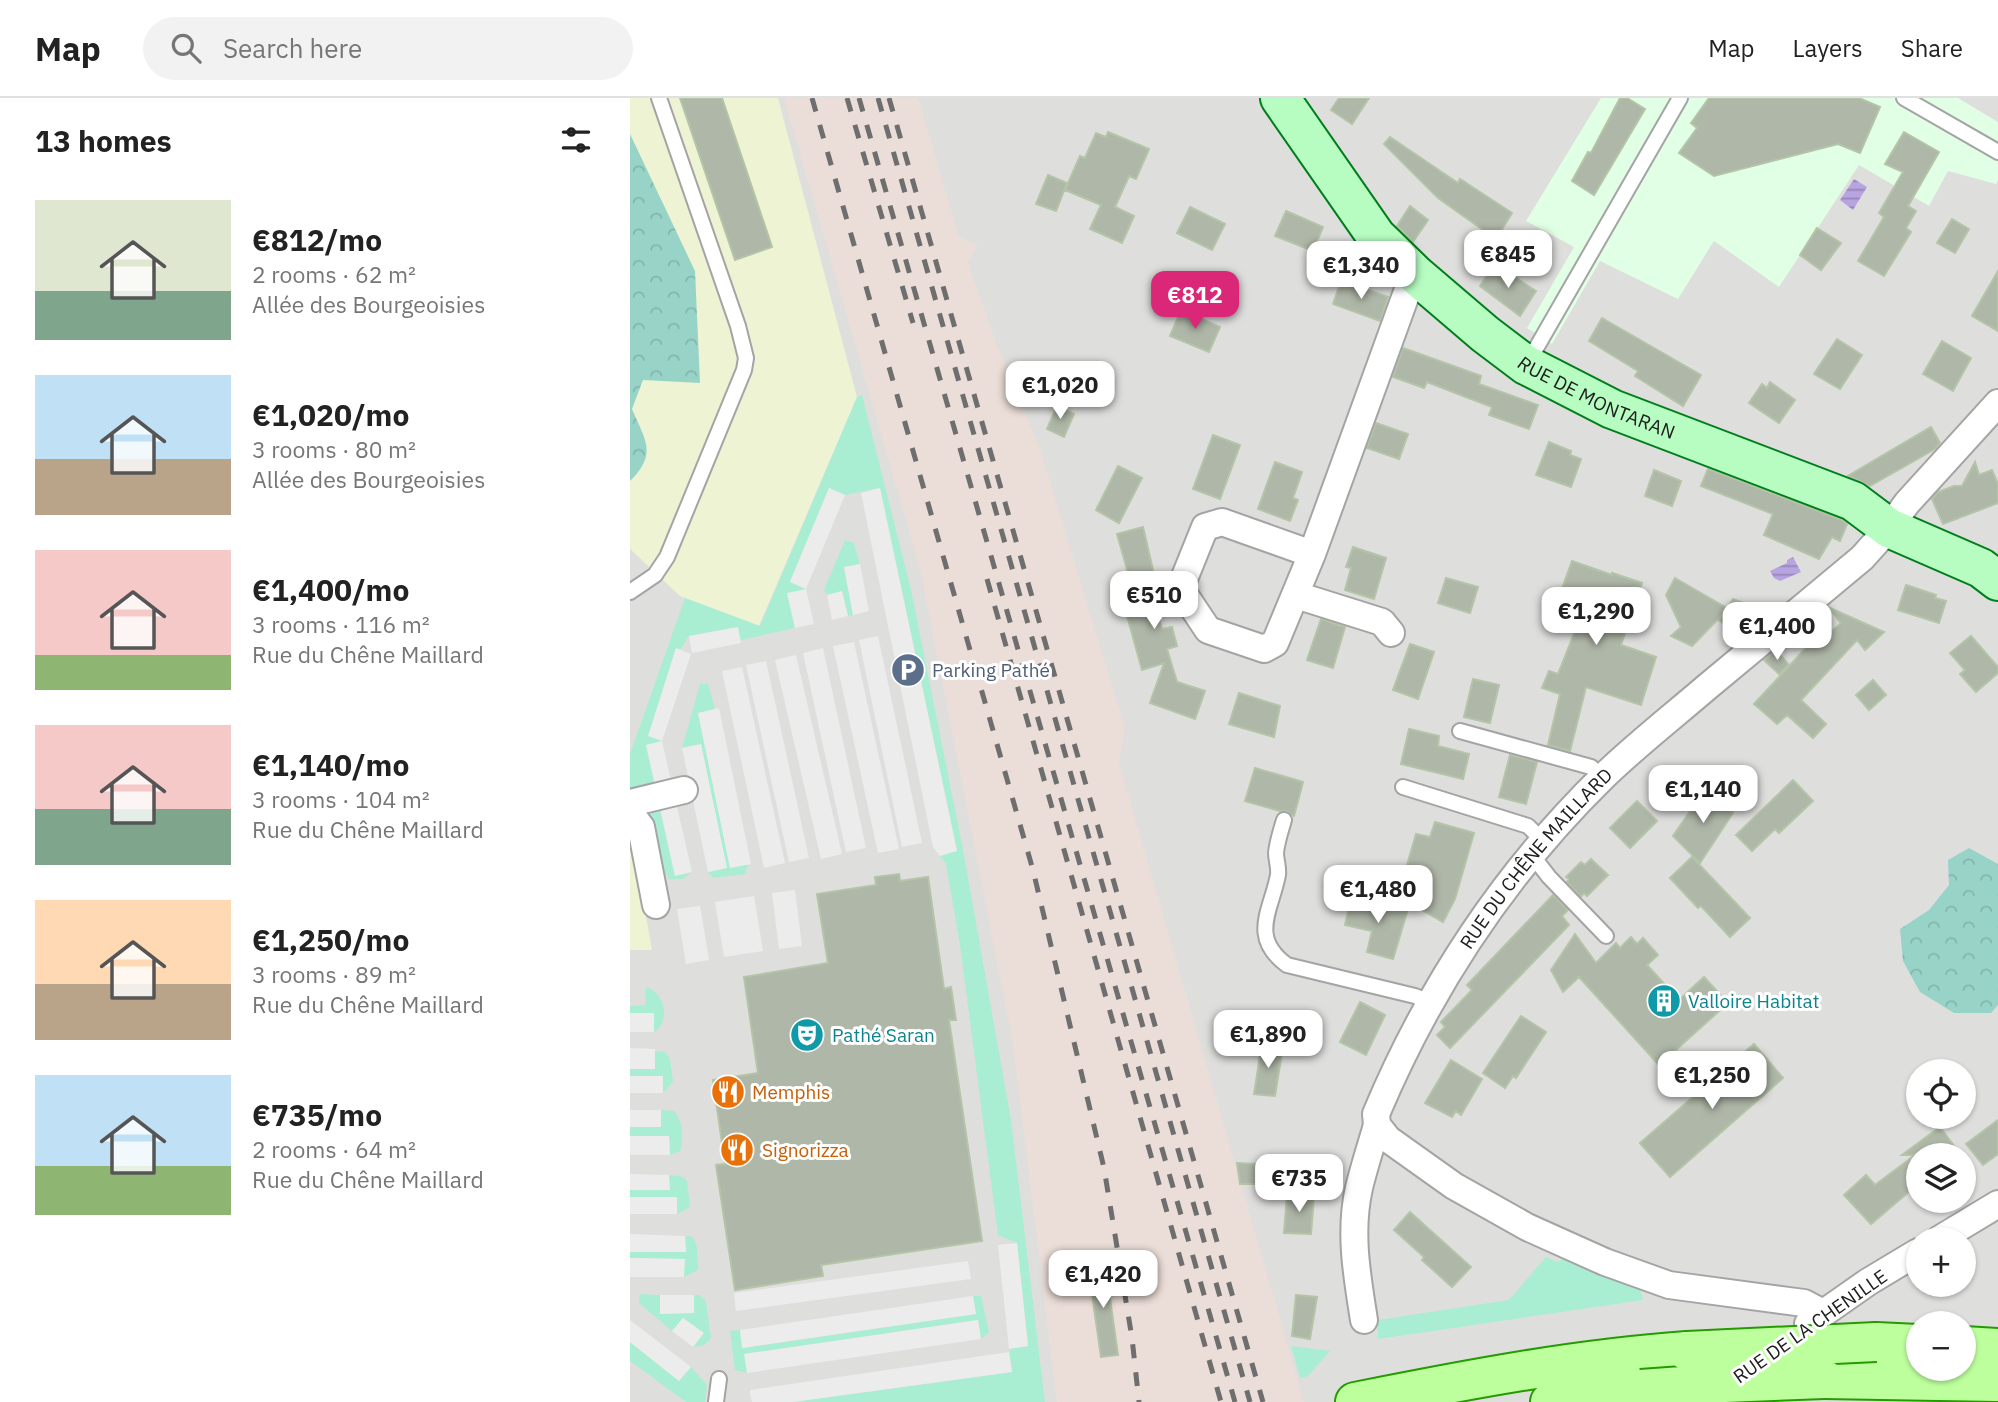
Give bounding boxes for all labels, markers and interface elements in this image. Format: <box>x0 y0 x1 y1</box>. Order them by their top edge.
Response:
search box <box>143 17 633 80</box>
text: Map <box>35 27 101 70</box>
icon: search <box>167 29 205 67</box>
text: Search here <box>223 31 362 65</box>
text: Map <box>1708 32 1755 64</box>
text: Layers <box>1793 32 1863 64</box>
text: Share <box>1901 32 1963 64</box>
text: 13 homes <box>35 121 172 160</box>
icon: filters <box>557 121 595 159</box>
text: €812/mo <box>252 220 382 259</box>
icon: home <box>91 228 175 312</box>
pin: €845 <box>1467 230 1549 290</box>
text: €845 <box>1480 238 1536 268</box>
pin: €1,340 <box>1304 242 1418 301</box>
text: €1,340 <box>1323 249 1399 279</box>
text: 2 rooms · 62 m² <box>252 259 416 289</box>
pin: €812 <box>1154 272 1236 331</box>
text: €812 <box>1167 279 1223 309</box>
text: Allée des Bourgeoisies <box>252 289 485 319</box>
street label: RUE DE MONTARAN <box>1513 351 1678 444</box>
pin: €1,020 <box>1003 362 1117 421</box>
text: €1,020 <box>1022 369 1098 399</box>
text: €1,020/mo <box>252 395 409 434</box>
icon: home <box>91 403 175 487</box>
text: 3 rooms · 80 m² <box>252 434 416 464</box>
text: Allée des Bourgeoisies <box>252 464 485 494</box>
text: €1,400/mo <box>252 570 409 609</box>
pin: €510 <box>1113 572 1195 631</box>
icon: home <box>91 578 175 662</box>
text: €510 <box>1126 579 1182 609</box>
pin: €1,290 <box>1539 588 1653 647</box>
text: €1,290 <box>1558 595 1634 625</box>
pin: €1,400 <box>1720 602 1834 662</box>
text: 3 rooms · 116 m² <box>252 609 430 639</box>
text: €1,400 <box>1739 610 1815 640</box>
text: Rue du Chêne Maillard <box>252 639 484 669</box>
parking icon: Parking Pathé <box>889 651 927 689</box>
place label: Parking Pathé <box>932 658 1050 682</box>
text: €1,140/mo <box>252 745 409 784</box>
icon: home <box>91 753 175 837</box>
street label: RUE DU CHÊNE MAILLARD <box>1454 763 1617 953</box>
pin: €1,140 <box>1646 766 1760 825</box>
text: €1,140 <box>1665 773 1741 803</box>
text: 3 rooms · 104 m² <box>252 784 430 814</box>
text: Rue du Chêne Maillard <box>252 814 484 844</box>
pin: €1,480 <box>1321 866 1435 925</box>
text: €1,480 <box>1340 873 1416 903</box>
text: €1,250/mo <box>252 920 409 959</box>
icon: home <box>91 928 175 1012</box>
text: 3 rooms · 89 m² <box>252 959 416 989</box>
building icon: Valloire Habitat <box>1645 982 1683 1020</box>
text: Rue du Chêne Maillard <box>252 989 484 1019</box>
place label: Valloire Habitat <box>1688 989 1819 1013</box>
pin: €1,890 <box>1211 1010 1325 1070</box>
theatre icon: Pathé Saran <box>788 1016 826 1054</box>
text: €1,890 <box>1230 1018 1306 1048</box>
place label: Pathé Saran <box>832 1023 935 1047</box>
pin: €1,250 <box>1655 1052 1769 1111</box>
text: €1,250 <box>1674 1059 1750 1089</box>
map controls <box>1906 1059 1976 1381</box>
button: locate <box>1906 1059 1976 1129</box>
restaurant icon: Memphis <box>709 1073 747 1111</box>
place label: Memphis <box>752 1080 830 1104</box>
text: €735/mo <box>252 1095 382 1134</box>
icon: home <box>91 1103 175 1187</box>
restaurant icon: Signorizza <box>718 1131 756 1169</box>
text: 2 rooms · 64 m² <box>252 1134 416 1164</box>
place label: Signorizza <box>762 1138 849 1162</box>
button: layers <box>1906 1143 1976 1213</box>
pin: €735 <box>1258 1154 1340 1214</box>
text: €735 <box>1271 1162 1327 1192</box>
text: Rue du Chêne Maillard <box>252 1164 484 1194</box>
button: + <box>1906 1227 1976 1297</box>
pin: €1,420 <box>1046 1250 1160 1310</box>
text: €1,420 <box>1065 1258 1141 1288</box>
street label: RUE DE LA CHENILLE <box>1728 1264 1892 1388</box>
button: − <box>1906 1311 1976 1381</box>

